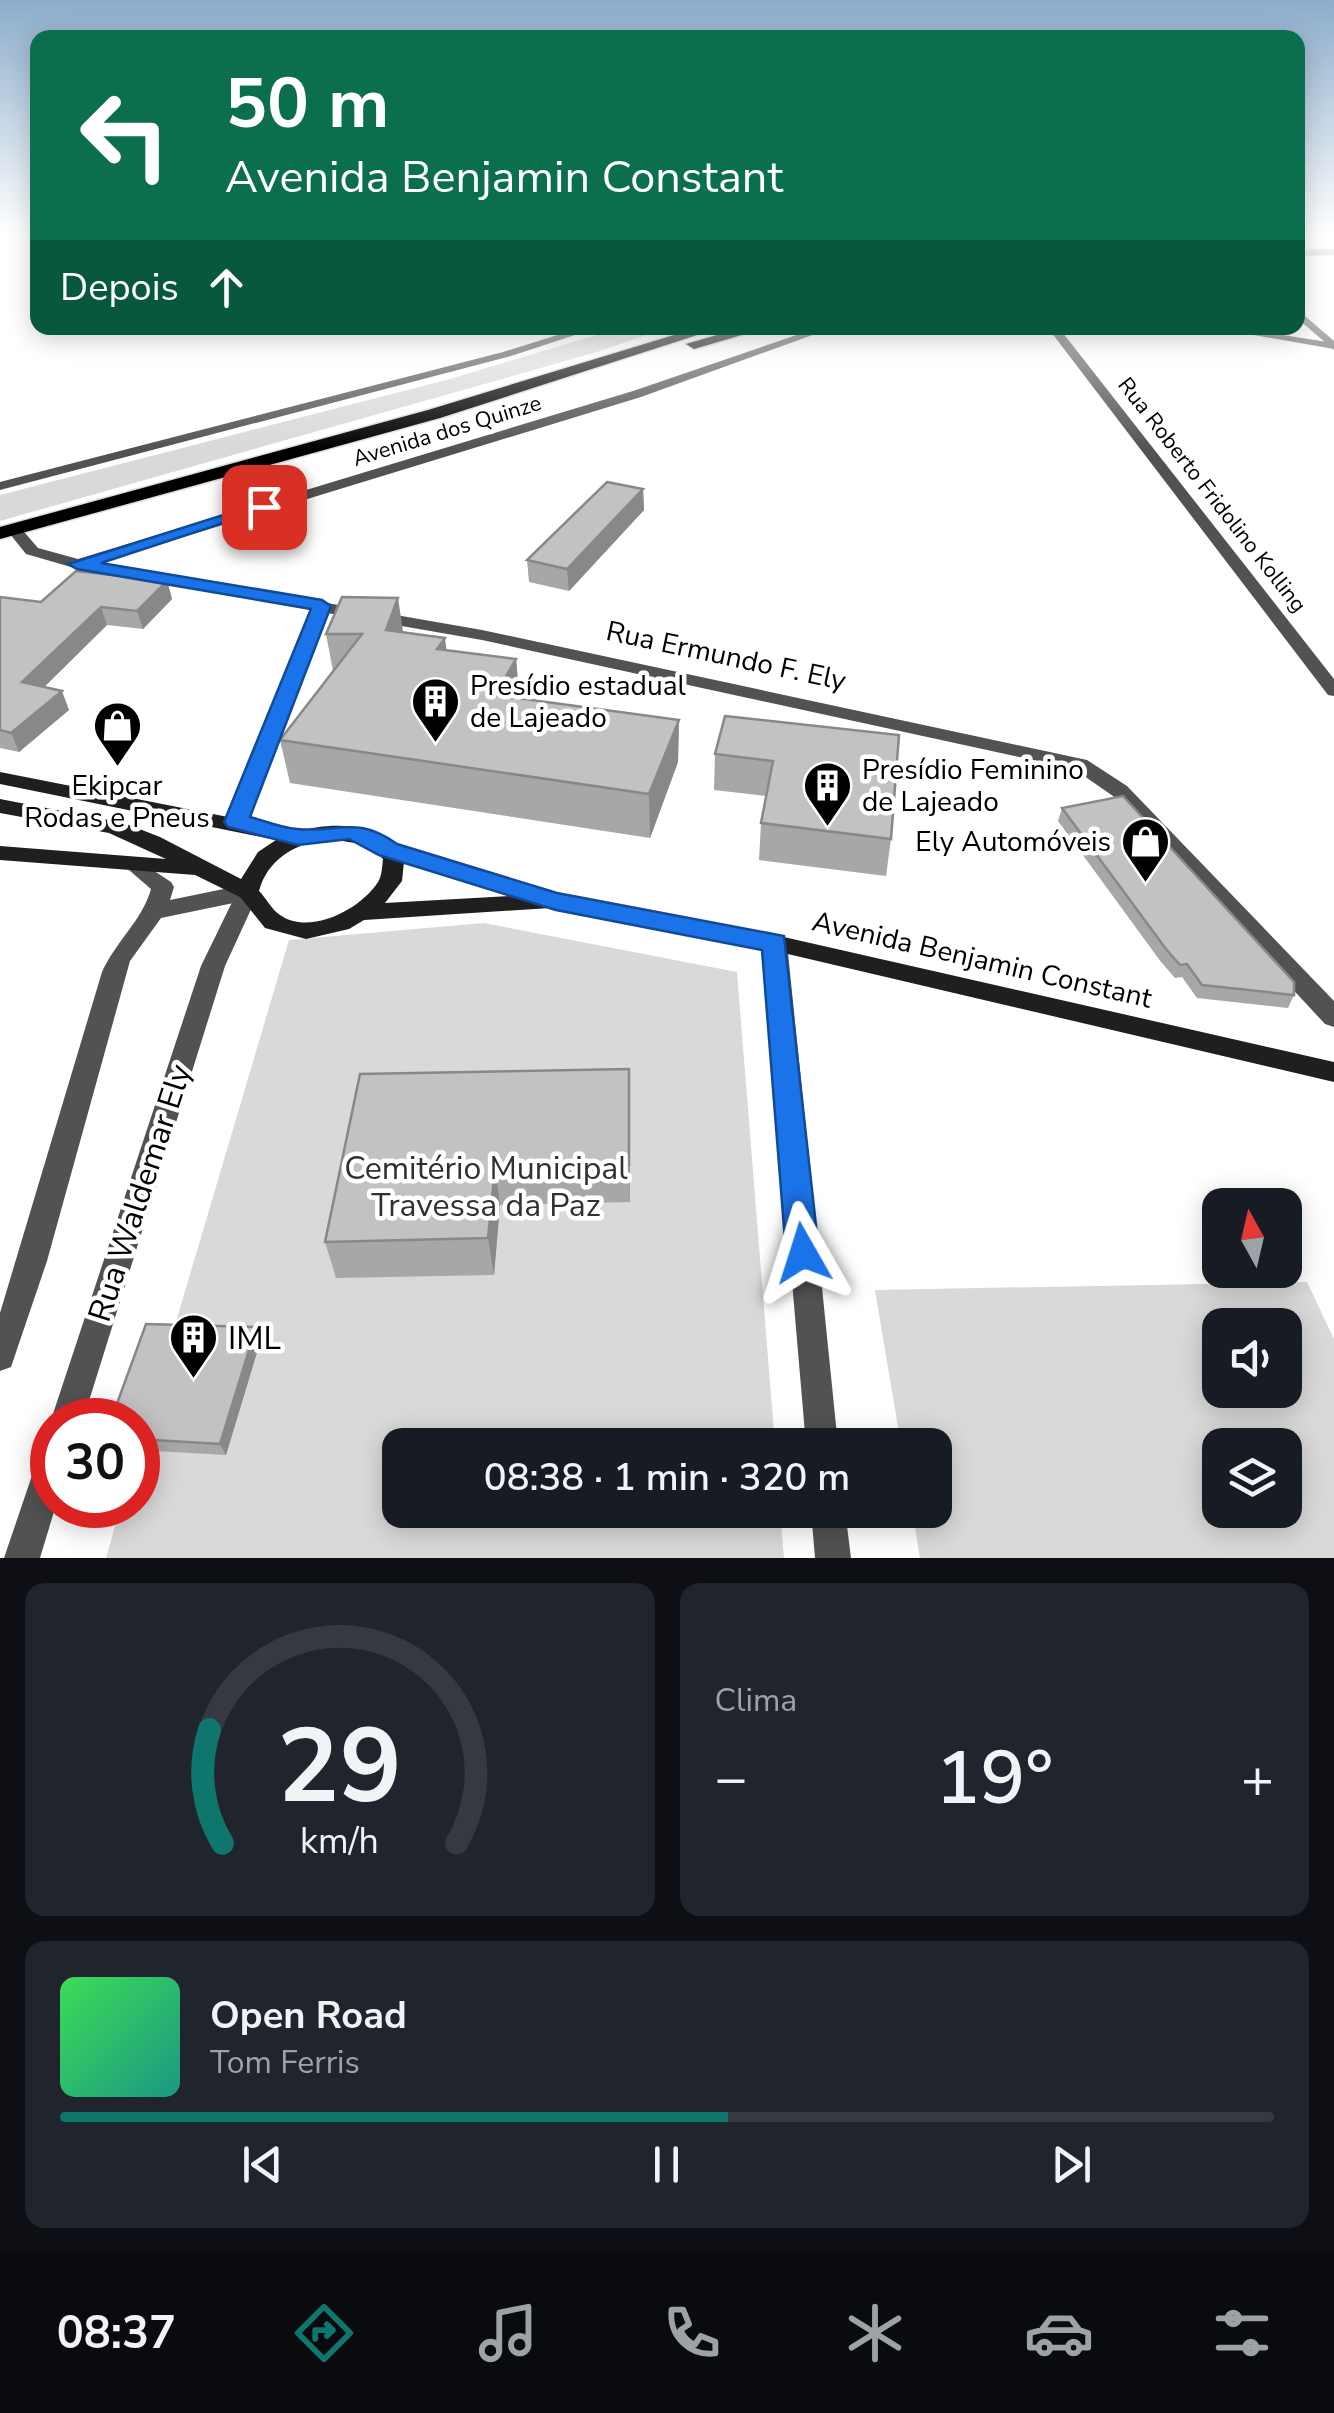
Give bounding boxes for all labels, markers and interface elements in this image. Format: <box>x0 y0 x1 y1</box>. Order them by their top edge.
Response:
text: 50 m <box>225 56 389 152</box>
icon: left <box>60 70 190 200</box>
text: Avenida Benjamin Constant <box>225 147 783 208</box>
icon: ahead <box>199 260 254 315</box>
text: Depois <box>60 262 179 313</box>
street label: Rua Roberto Fridolino Kolling <box>1111 371 1313 619</box>
street label: Avenida dos Quinze <box>349 388 545 474</box>
pin <box>222 465 307 550</box>
icon: arrive <box>237 480 292 535</box>
street label: Rua Ermundo F. Ely <box>603 612 850 700</box>
place label: Presídio estadual de Lajeado <box>470 667 686 737</box>
building icon: Presídio estadual de Lajeado <box>409 676 461 744</box>
shop icon: Ekipcar Rodas e Pneus <box>91 700 143 768</box>
place label: Presídio Feminino de Lajeado <box>862 751 1084 821</box>
building icon: Presídio Feminino de Lajeado <box>801 760 853 828</box>
place label: Ekipcar Rodas e Pneus <box>24 767 210 837</box>
shop icon: Ely Automóveis <box>1120 816 1172 884</box>
place label: Ely Automóveis <box>915 823 1111 861</box>
street label: Avenida Benjamin Constant <box>809 902 1156 1018</box>
street label: Rua Waldemar Ely <box>78 1058 202 1327</box>
park label: Cemitério Municipal Travessa da Paz <box>344 1147 628 1227</box>
north arrow <box>1202 1188 1302 1288</box>
map controls <box>1202 1188 1302 1528</box>
position arrow <box>751 1201 855 1305</box>
button: sound <box>1202 1308 1302 1408</box>
building icon: IML <box>167 1312 219 1380</box>
place label: IML <box>228 1317 281 1360</box>
speed limit sign: 30 <box>30 1398 160 1528</box>
button: layers <box>1202 1428 1302 1528</box>
text: 08:38 · 1 min · 320 m <box>484 1452 850 1503</box>
text: Clima <box>715 1679 797 1722</box>
text: 29 <box>277 1696 402 1838</box>
text: 19° <box>935 1727 1053 1829</box>
text: − <box>715 1741 748 1816</box>
text: + <box>1241 1741 1274 1816</box>
text: km/h <box>300 1817 379 1866</box>
text: Open Road <box>210 1990 407 2041</box>
text: Tom Ferris <box>210 2041 360 2084</box>
icon: previous <box>235 2137 290 2192</box>
icon: pause <box>639 2137 694 2192</box>
icon: next <box>1044 2137 1099 2192</box>
icon: directions <box>289 2298 359 2368</box>
icon: music <box>473 2298 543 2368</box>
icon: phone <box>657 2298 727 2368</box>
icon: climate <box>840 2298 910 2368</box>
icon: car <box>1024 2298 1094 2368</box>
icon: filters <box>1207 2298 1277 2368</box>
text: 08:37 <box>57 2303 176 2364</box>

